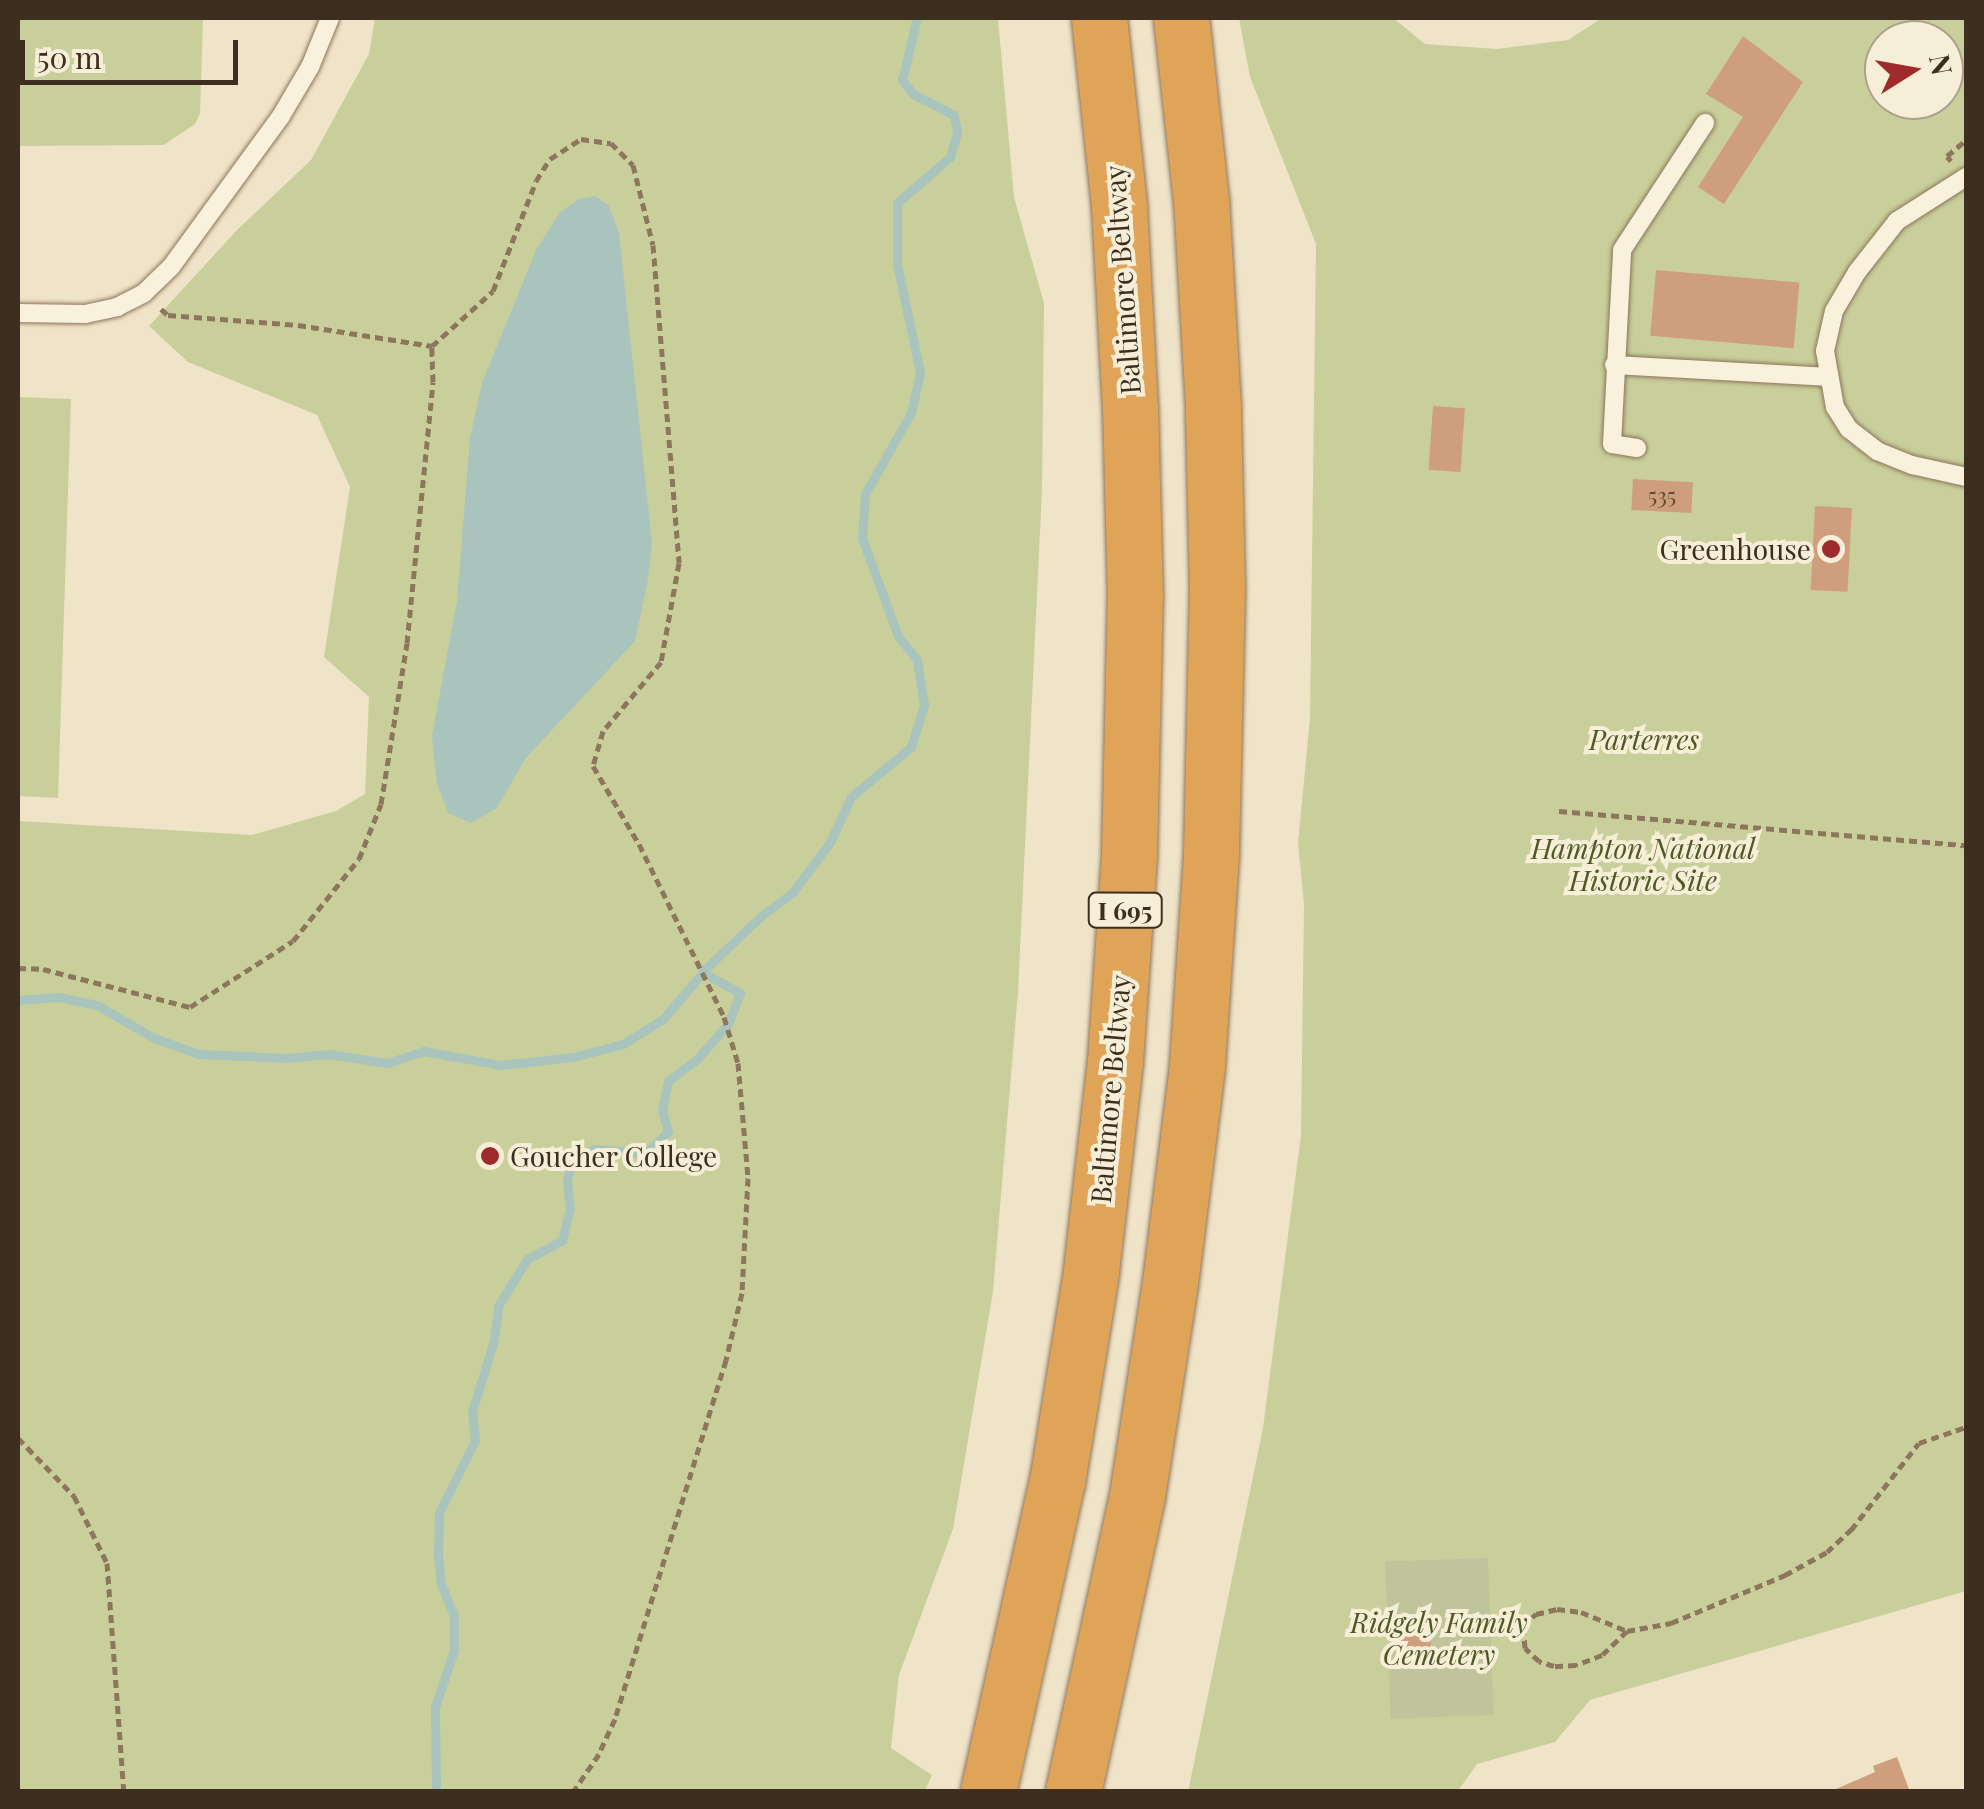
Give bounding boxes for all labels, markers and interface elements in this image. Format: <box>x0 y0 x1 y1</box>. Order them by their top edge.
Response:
scale bar <box>25 20 242 82</box>
north arrow <box>1864 20 1964 120</box>
text: 50 m <box>37 37 102 77</box>
text: N <box>1922 51 1962 78</box>
street label: Baltimore Beltway <box>1097 164 1147 396</box>
house number: 535 <box>1648 483 1676 509</box>
place label: Greenhouse <box>1660 532 1811 566</box>
marker: Greenhouse <box>1820 538 1842 560</box>
park label: Parterres <box>1589 722 1699 756</box>
park label: Hampton National Historic Site <box>1531 831 1755 897</box>
road number: I 695 <box>1088 890 1162 930</box>
street label: Baltimore Beltway <box>1083 973 1137 1205</box>
place label: Goucher College <box>510 1139 718 1173</box>
marker: Goucher College <box>479 1145 501 1167</box>
park label: Ridgely Family Cemetery <box>1350 1605 1528 1671</box>

